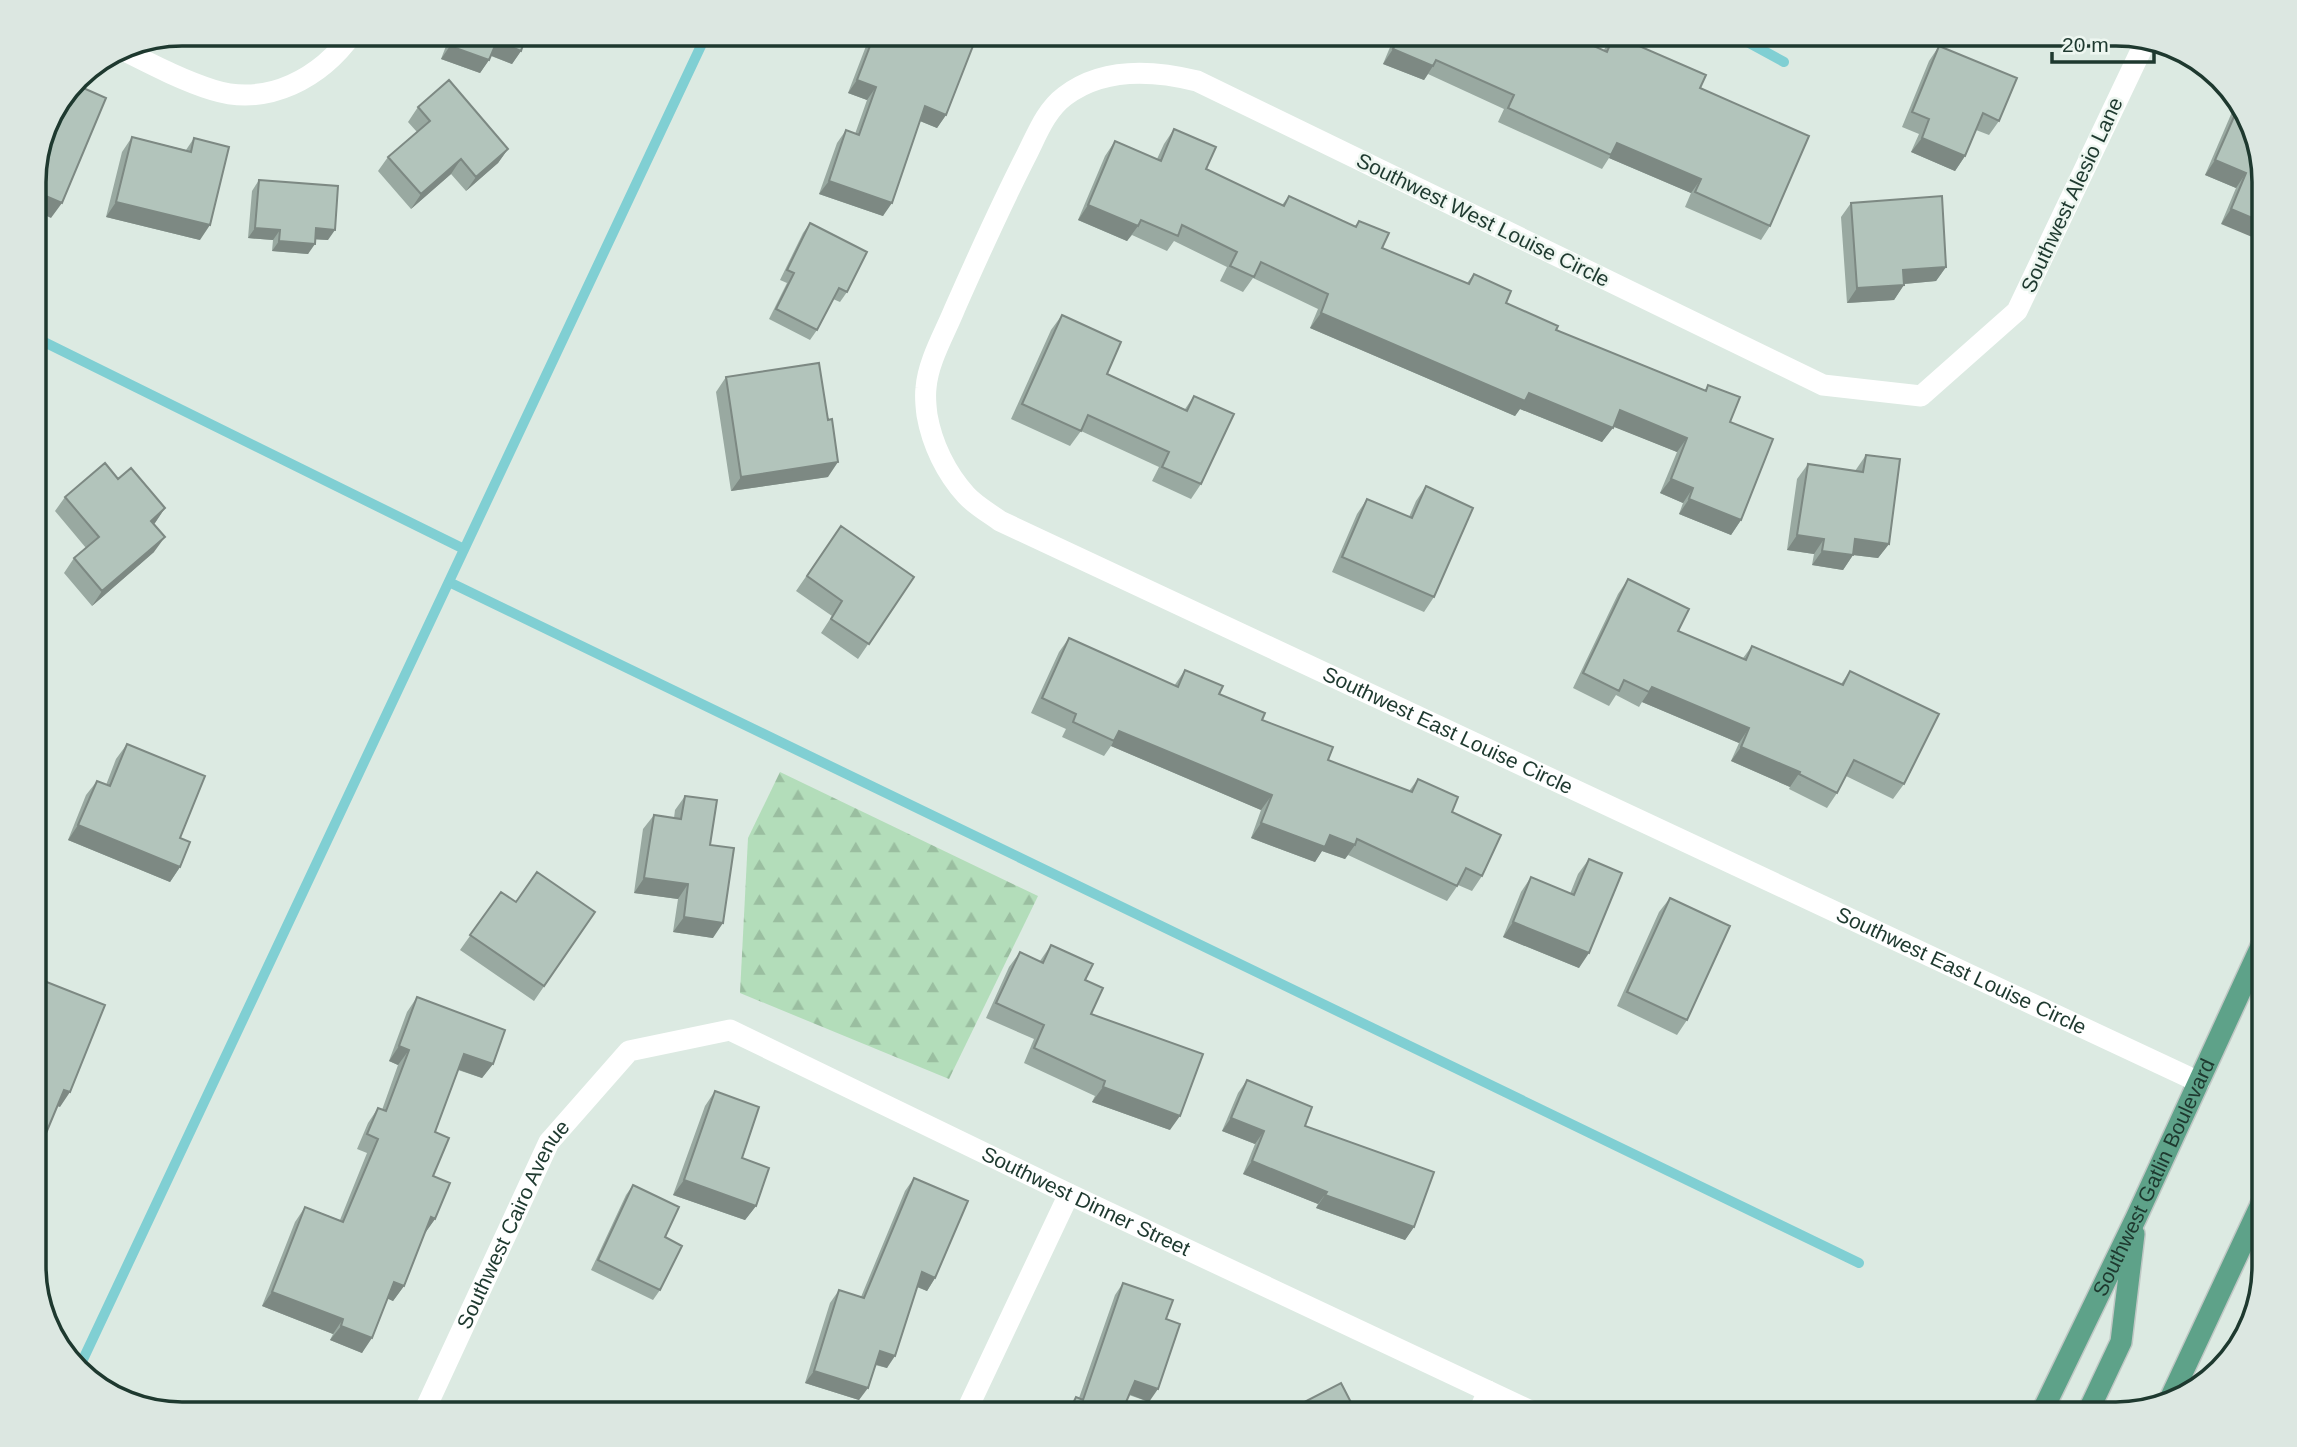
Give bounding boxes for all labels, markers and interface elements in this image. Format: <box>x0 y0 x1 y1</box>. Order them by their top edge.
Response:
scale bar <box>2052 21 2154 65</box>
text: 20 m <box>2062 33 2109 56</box>
street label: Southwest Alesio Lane <box>2016 94 2127 296</box>
street label: Southwest West Louise Circle <box>1353 148 1613 291</box>
street label: Southwest East Louise Circle <box>1319 662 1577 798</box>
street label: Southwest East Louise Circle <box>1833 902 2090 1039</box>
street label: Southwest Gatlin Boulevard <box>2088 1055 2219 1300</box>
street label: Southwest Cairo Avenue <box>452 1115 574 1332</box>
street label: Southwest Dinner Street <box>978 1142 1194 1260</box>

